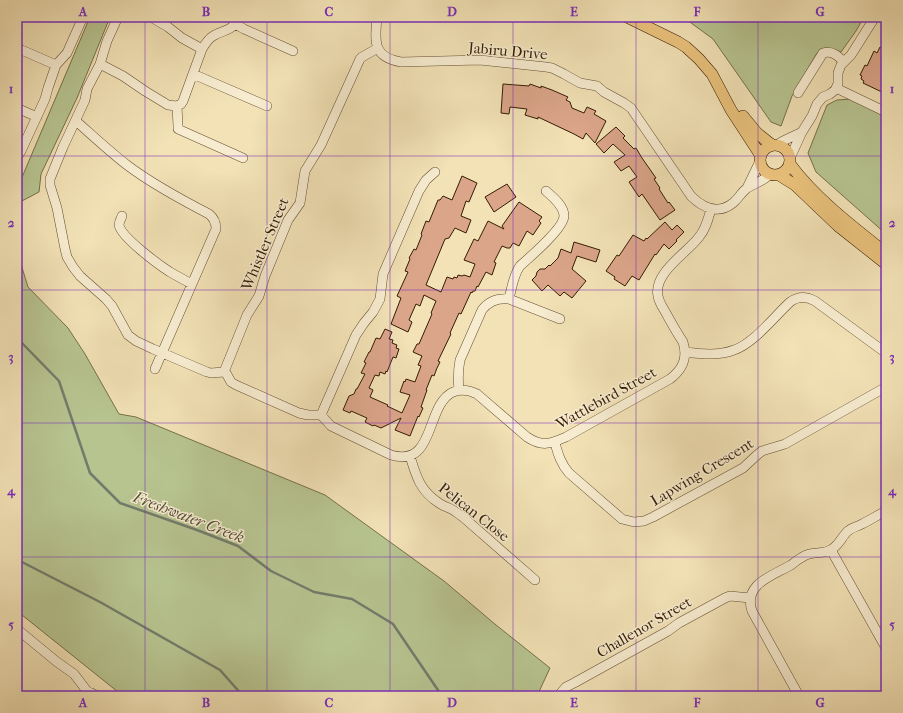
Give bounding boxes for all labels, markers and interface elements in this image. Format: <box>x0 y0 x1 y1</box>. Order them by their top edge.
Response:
text: A <box>78 4 88 19</box>
text: B <box>202 4 211 19</box>
text: C <box>325 4 334 19</box>
text: D <box>447 4 457 19</box>
text: E <box>570 4 578 19</box>
text: F <box>693 4 701 19</box>
text: G <box>815 4 825 19</box>
street label: Jabiru Drive <box>467 38 549 63</box>
text: 1 <box>9 81 14 96</box>
text: 1 <box>890 81 895 96</box>
street label: Whistler Street <box>237 194 293 294</box>
text: 2 <box>8 215 15 230</box>
text: 2 <box>889 215 896 230</box>
text: 3 <box>8 349 14 365</box>
text: 3 <box>889 349 895 365</box>
street label: Wattlebird Street <box>552 363 660 434</box>
street label: Lapwing Crescent <box>647 434 757 510</box>
street label: Pelican Close <box>435 479 513 546</box>
text: 4 <box>6 483 16 499</box>
text: 4 <box>887 483 897 499</box>
water label: Freshwater Creek <box>130 487 247 547</box>
street label: Challenor Street <box>593 592 695 661</box>
text: 5 <box>8 617 14 632</box>
text: 5 <box>889 617 895 632</box>
text: A <box>78 695 88 710</box>
text: B <box>202 695 211 710</box>
text: C <box>325 695 334 710</box>
text: D <box>447 695 457 710</box>
text: E <box>570 695 578 710</box>
text: F <box>693 695 701 710</box>
text: G <box>815 695 825 710</box>

